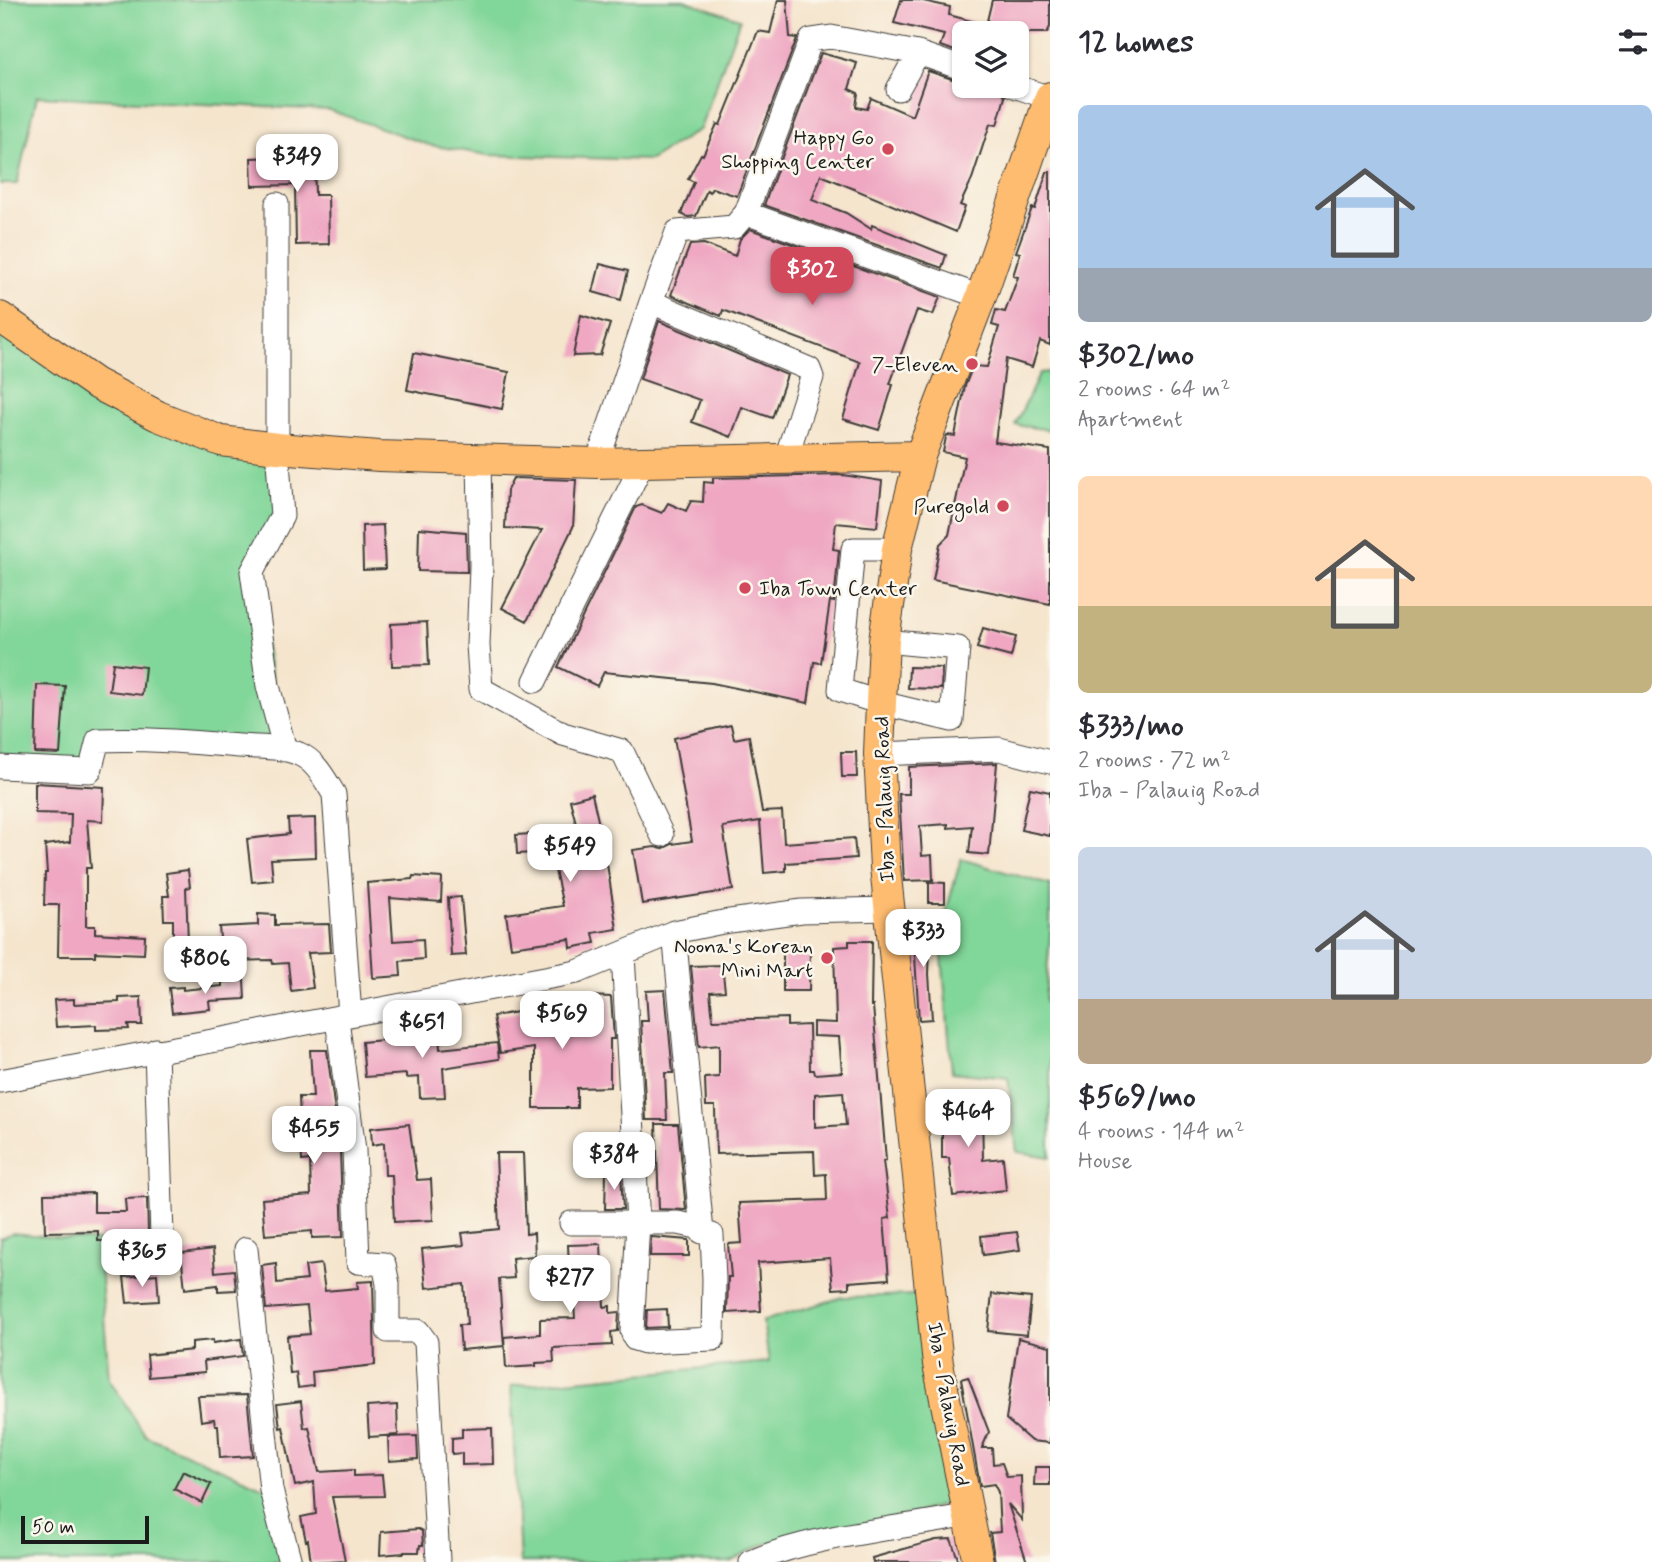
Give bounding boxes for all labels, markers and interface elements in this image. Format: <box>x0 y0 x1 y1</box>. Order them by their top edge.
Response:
map controls <box>952 21 1029 98</box>
button: layers <box>952 21 1029 98</box>
text: 12 homes <box>1078 23 1194 62</box>
icon: filters <box>1614 23 1652 61</box>
place label: Happy Go Shopping Center <box>721 124 874 176</box>
pin: $349 <box>256 134 338 194</box>
marker: Happy Go Shopping Center <box>880 141 896 157</box>
text: $349 <box>272 142 322 172</box>
icon: home <box>1302 150 1428 276</box>
pin: $302 <box>771 247 853 307</box>
text: $302 <box>787 255 837 285</box>
text: $302/mo <box>1078 336 1194 375</box>
place label: 7-Eleven <box>872 351 959 379</box>
marker: 7-Eleven <box>964 356 980 372</box>
text: 2 rooms · 64 m² <box>1078 375 1230 405</box>
text: Apartment <box>1078 405 1183 435</box>
place label: Puregold <box>913 493 989 522</box>
marker: Puregold <box>995 498 1011 514</box>
icon: home <box>1302 521 1428 647</box>
place label: Iba Town Center <box>759 575 917 603</box>
marker: Iba Town Center <box>737 580 753 596</box>
text: $333/mo <box>1078 707 1184 746</box>
street label: Iba - Palauig Road <box>868 715 902 882</box>
text: 2 rooms · 72 m² <box>1078 746 1231 776</box>
text: Iba - Palauig Road <box>1078 776 1260 806</box>
pin: $549 <box>529 824 611 884</box>
text: $549 <box>543 832 597 862</box>
icon: home <box>1302 892 1428 1018</box>
pin: $333 <box>882 909 964 969</box>
text: $333 <box>901 917 945 947</box>
place label: Noona's Korean Mini Mart <box>674 933 813 985</box>
pin: $806 <box>164 936 246 996</box>
text: $806 <box>180 944 230 974</box>
marker: Noona's Korean Mini Mart <box>819 950 835 966</box>
pin: $569 <box>521 992 603 1051</box>
text: $569 <box>536 999 588 1029</box>
pin: $651 <box>381 1000 463 1060</box>
text: $651 <box>399 1008 445 1038</box>
text: $569/mo <box>1078 1078 1196 1117</box>
pin: $464 <box>927 1090 1009 1149</box>
text: $464 <box>941 1097 995 1127</box>
pin: $455 <box>273 1106 355 1166</box>
text: $455 <box>288 1114 340 1144</box>
text: 4 rooms · 144 m² <box>1078 1117 1245 1147</box>
pin: $384 <box>573 1132 655 1192</box>
text: $384 <box>589 1140 639 1170</box>
text: House <box>1078 1147 1132 1177</box>
pin: $365 <box>101 1230 183 1289</box>
text: $365 <box>117 1237 167 1267</box>
pin: $277 <box>529 1256 611 1315</box>
text: $277 <box>545 1263 595 1293</box>
street label: Iba - Palauig Road <box>920 1320 976 1488</box>
scale bar <box>21 1513 149 1545</box>
text: 50 m <box>32 1515 75 1540</box>

